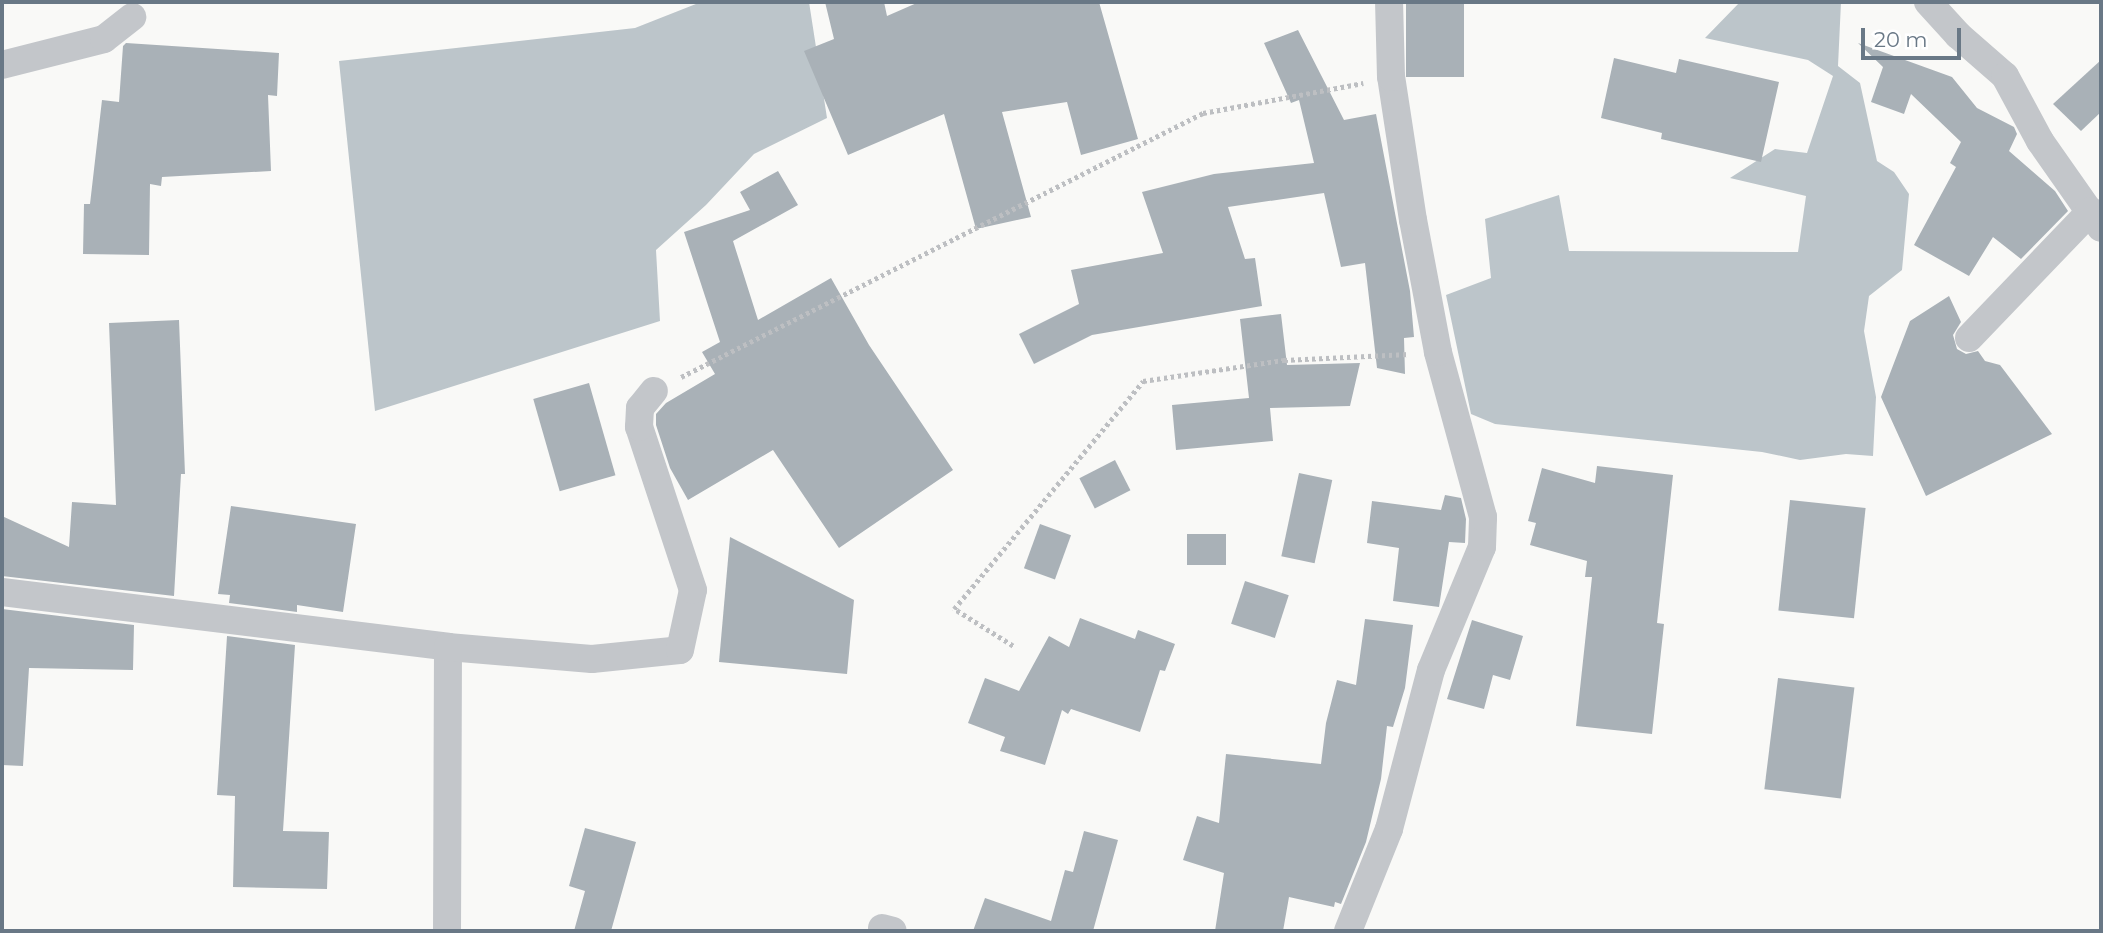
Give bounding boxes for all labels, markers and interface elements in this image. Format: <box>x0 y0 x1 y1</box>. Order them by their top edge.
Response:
scale bar <box>1865 14 1965 58</box>
text: 20 m <box>1874 27 1928 52</box>

